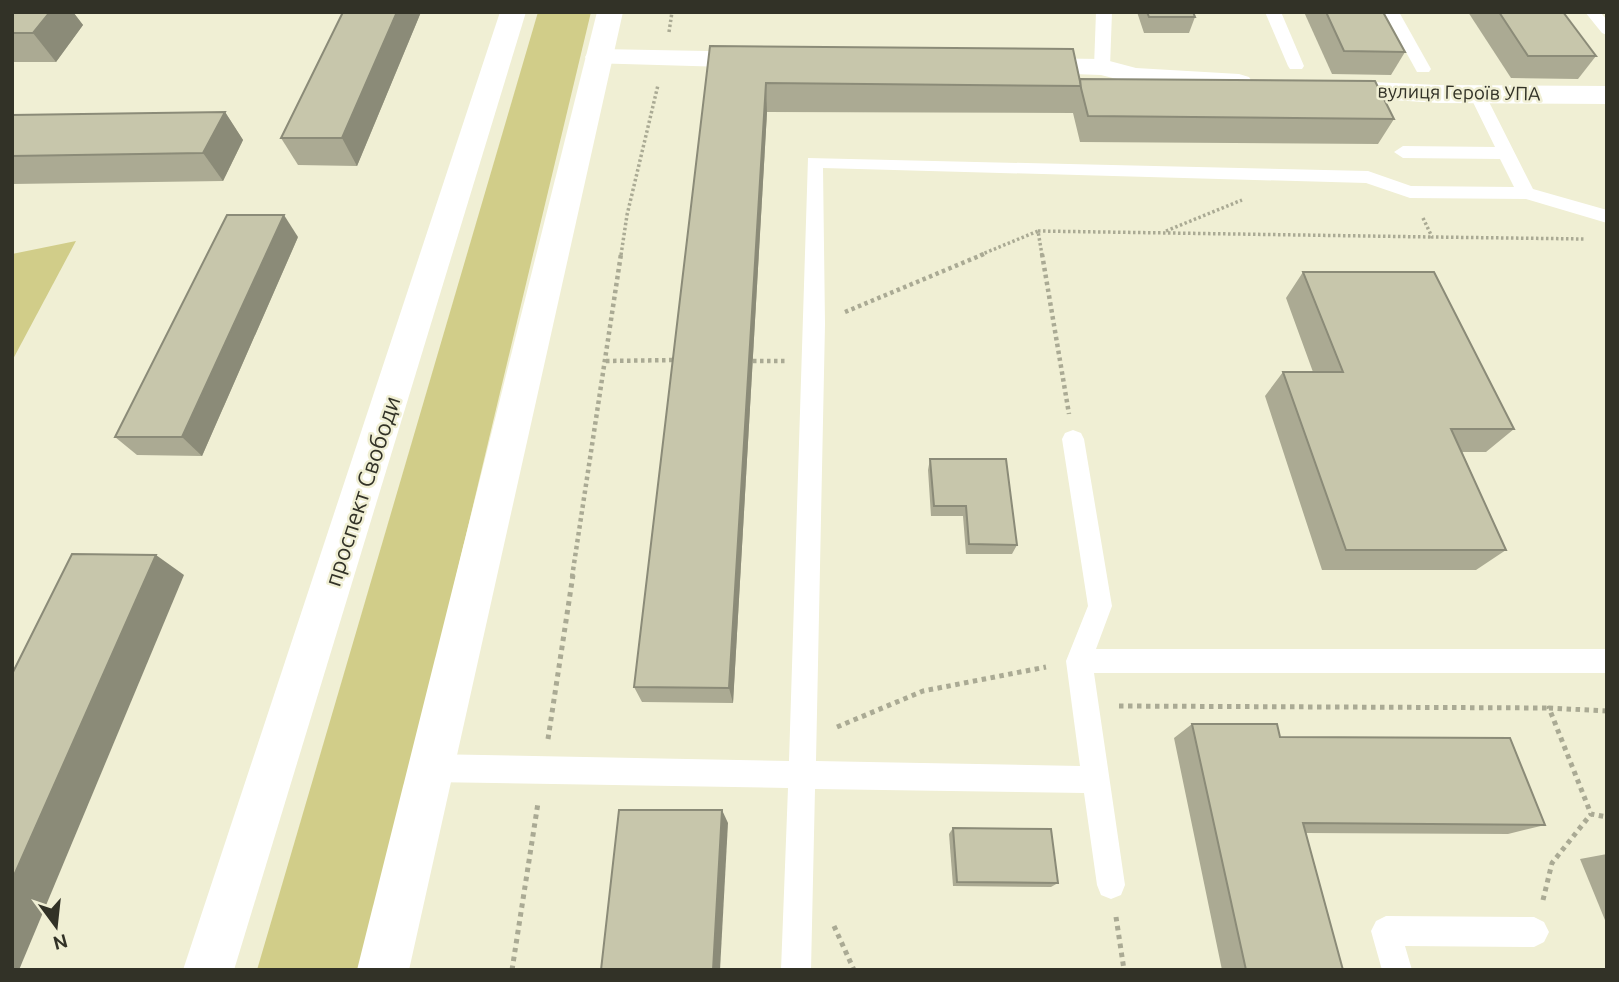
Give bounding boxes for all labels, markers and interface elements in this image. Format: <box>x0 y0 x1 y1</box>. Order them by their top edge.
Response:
street label: вулиця Героїв УПА <box>1377 80 1541 104</box>
street label: проспект Свободи <box>319 393 405 589</box>
north arrow <box>21 891 91 961</box>
text: N <box>51 930 70 955</box>

